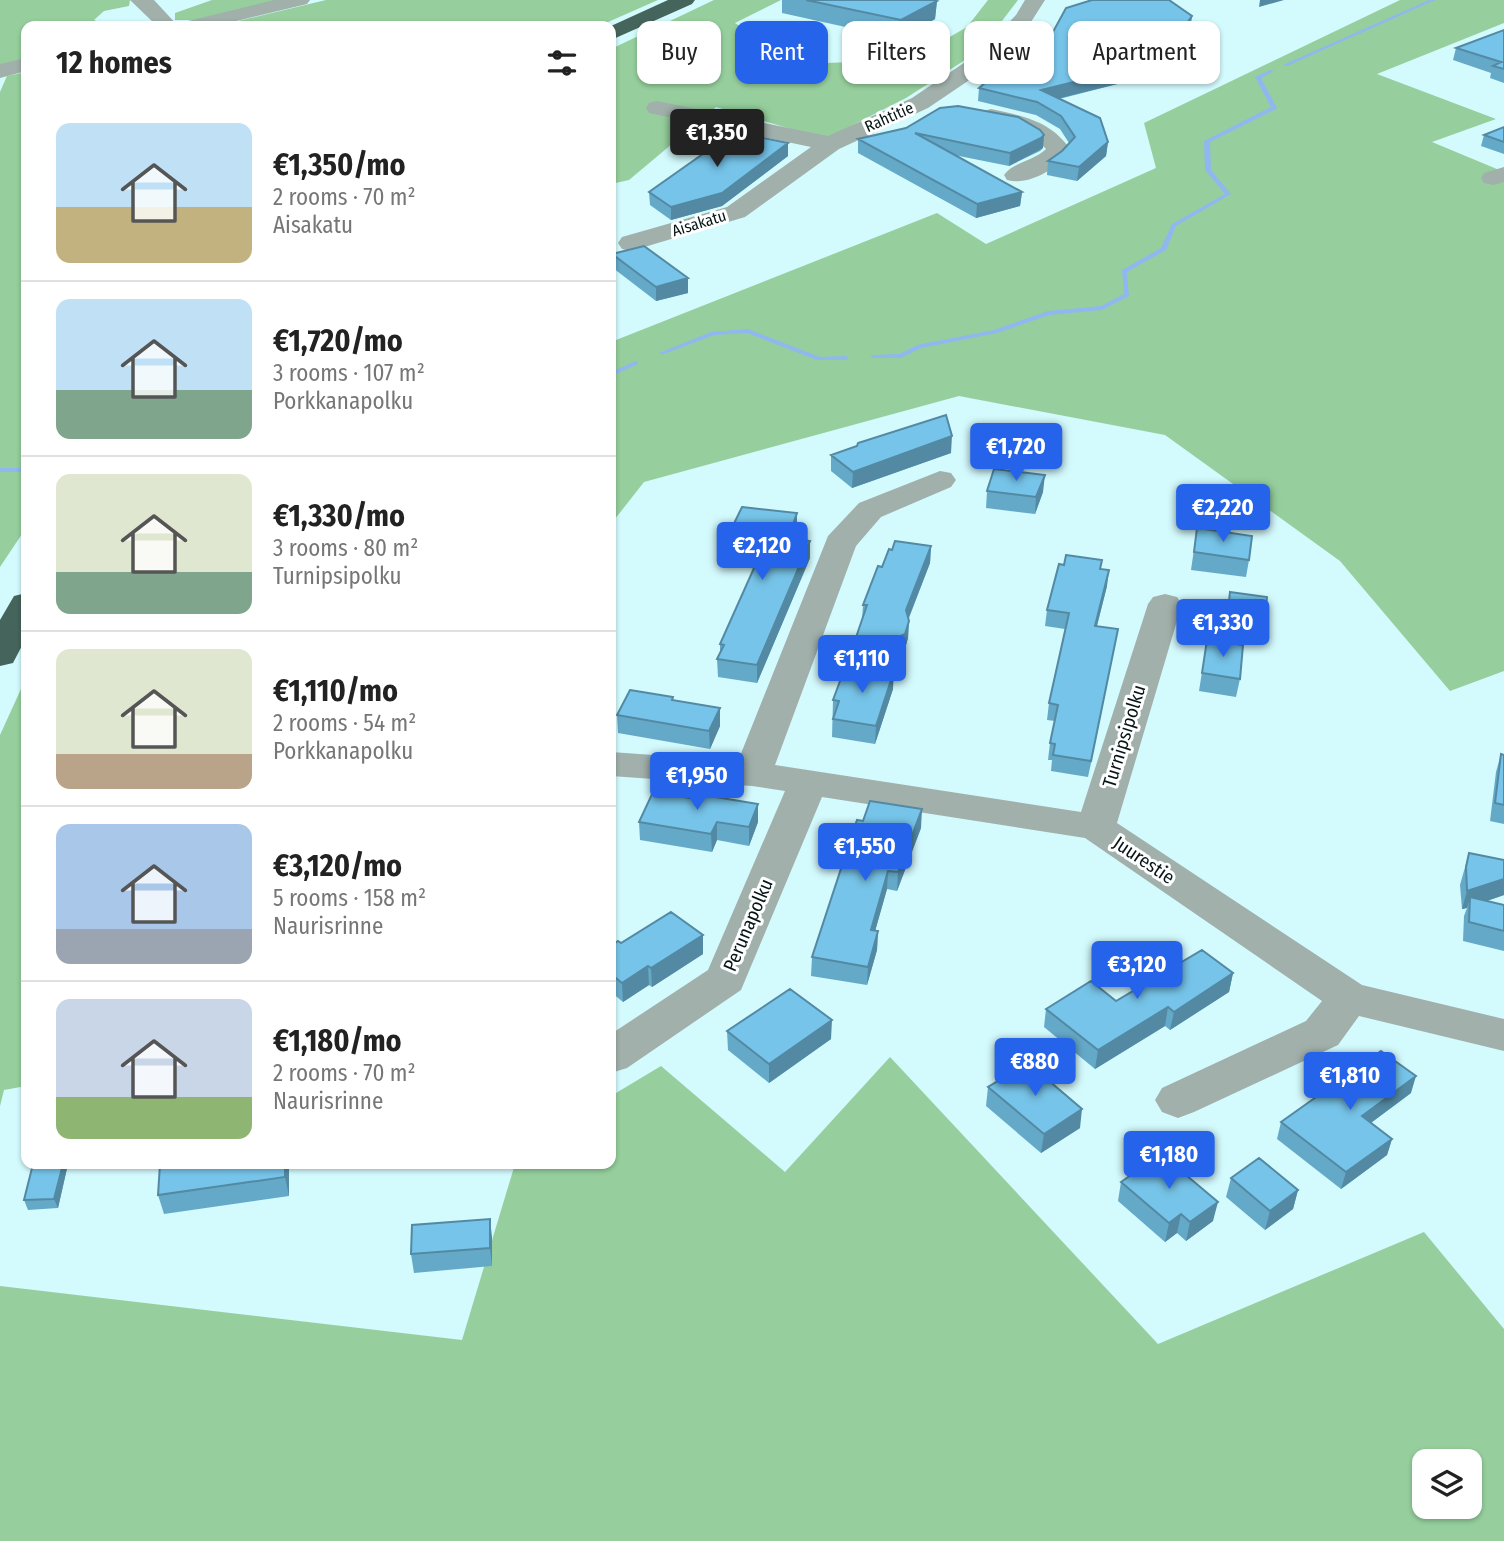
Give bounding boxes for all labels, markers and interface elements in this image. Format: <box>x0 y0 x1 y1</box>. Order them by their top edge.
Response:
chip: Buy <box>637 21 721 84</box>
chip: Rent <box>735 21 828 84</box>
chip: Filters <box>842 21 950 84</box>
chip: New <box>964 21 1054 84</box>
chip: Apartment <box>1068 21 1220 84</box>
icon: filters <box>543 44 581 82</box>
text: 12 homes <box>56 45 172 81</box>
street label: Rahtitie <box>862 98 916 136</box>
pin: €1,350 <box>660 110 774 169</box>
text: €1,350 <box>686 118 748 146</box>
text: €1,350/mo <box>273 147 405 183</box>
icon: home <box>112 151 196 235</box>
text: 2 rooms · 70 m² <box>273 183 416 211</box>
street label: Aisakatu <box>670 206 728 240</box>
text: Aisakatu <box>273 211 353 239</box>
text: €1,720/mo <box>273 323 403 359</box>
icon: home <box>112 327 196 411</box>
text: 3 rooms · 107 m² <box>273 359 425 387</box>
text: Porkkanapolku <box>273 387 413 415</box>
pin: €1,720 <box>959 424 1073 483</box>
text: €1,720 <box>986 432 1046 460</box>
pin: €2,220 <box>1166 484 1280 544</box>
text: €2,220 <box>1192 493 1254 521</box>
text: €1,330/mo <box>273 498 405 534</box>
icon: home <box>112 502 196 586</box>
pin: €2,120 <box>705 522 819 582</box>
text: €2,120 <box>733 531 791 559</box>
text: 3 rooms · 80 m² <box>273 534 418 562</box>
text: Turnipsipolku <box>273 562 402 590</box>
pin: €1,330 <box>1166 600 1280 659</box>
text: €1,330 <box>1192 608 1254 636</box>
pin: €1,110 <box>805 636 919 695</box>
text: €1,110 <box>834 644 890 672</box>
text: €1,110/mo <box>273 673 398 709</box>
icon: home <box>112 677 196 761</box>
street label: Turnipsipolku <box>1097 682 1151 790</box>
text: 2 rooms · 54 m² <box>273 709 416 737</box>
text: Porkkanapolku <box>273 737 413 765</box>
pin: €1,950 <box>640 752 754 812</box>
text: €1,950 <box>666 761 728 789</box>
pin: €1,550 <box>808 824 922 883</box>
street label: Juurestie <box>1109 831 1179 889</box>
text: €1,550 <box>834 832 896 860</box>
text: €3,120/mo <box>273 848 402 884</box>
icon: home <box>112 852 196 936</box>
street label: Perunapolku <box>718 875 778 975</box>
text: 5 rooms · 158 m² <box>273 884 426 912</box>
text: Naurisrinne <box>273 912 383 940</box>
pin: €3,120 <box>1080 942 1194 1001</box>
text: €3,120 <box>1107 950 1167 978</box>
text: €1,180/mo <box>273 1023 402 1059</box>
icon: home <box>112 1027 196 1111</box>
pin: €880 <box>994 1038 1076 1098</box>
text: €880 <box>1011 1047 1059 1075</box>
pin: €1,810 <box>1293 1052 1407 1112</box>
text: 2 rooms · 70 m² <box>273 1059 416 1087</box>
text: €1,810 <box>1320 1061 1380 1089</box>
text: Naurisrinne <box>273 1087 383 1115</box>
pin: €1,180 <box>1112 1132 1226 1191</box>
text: €1,180 <box>1140 1140 1198 1168</box>
map controls <box>1412 1449 1482 1519</box>
button: layers <box>1412 1449 1482 1519</box>

